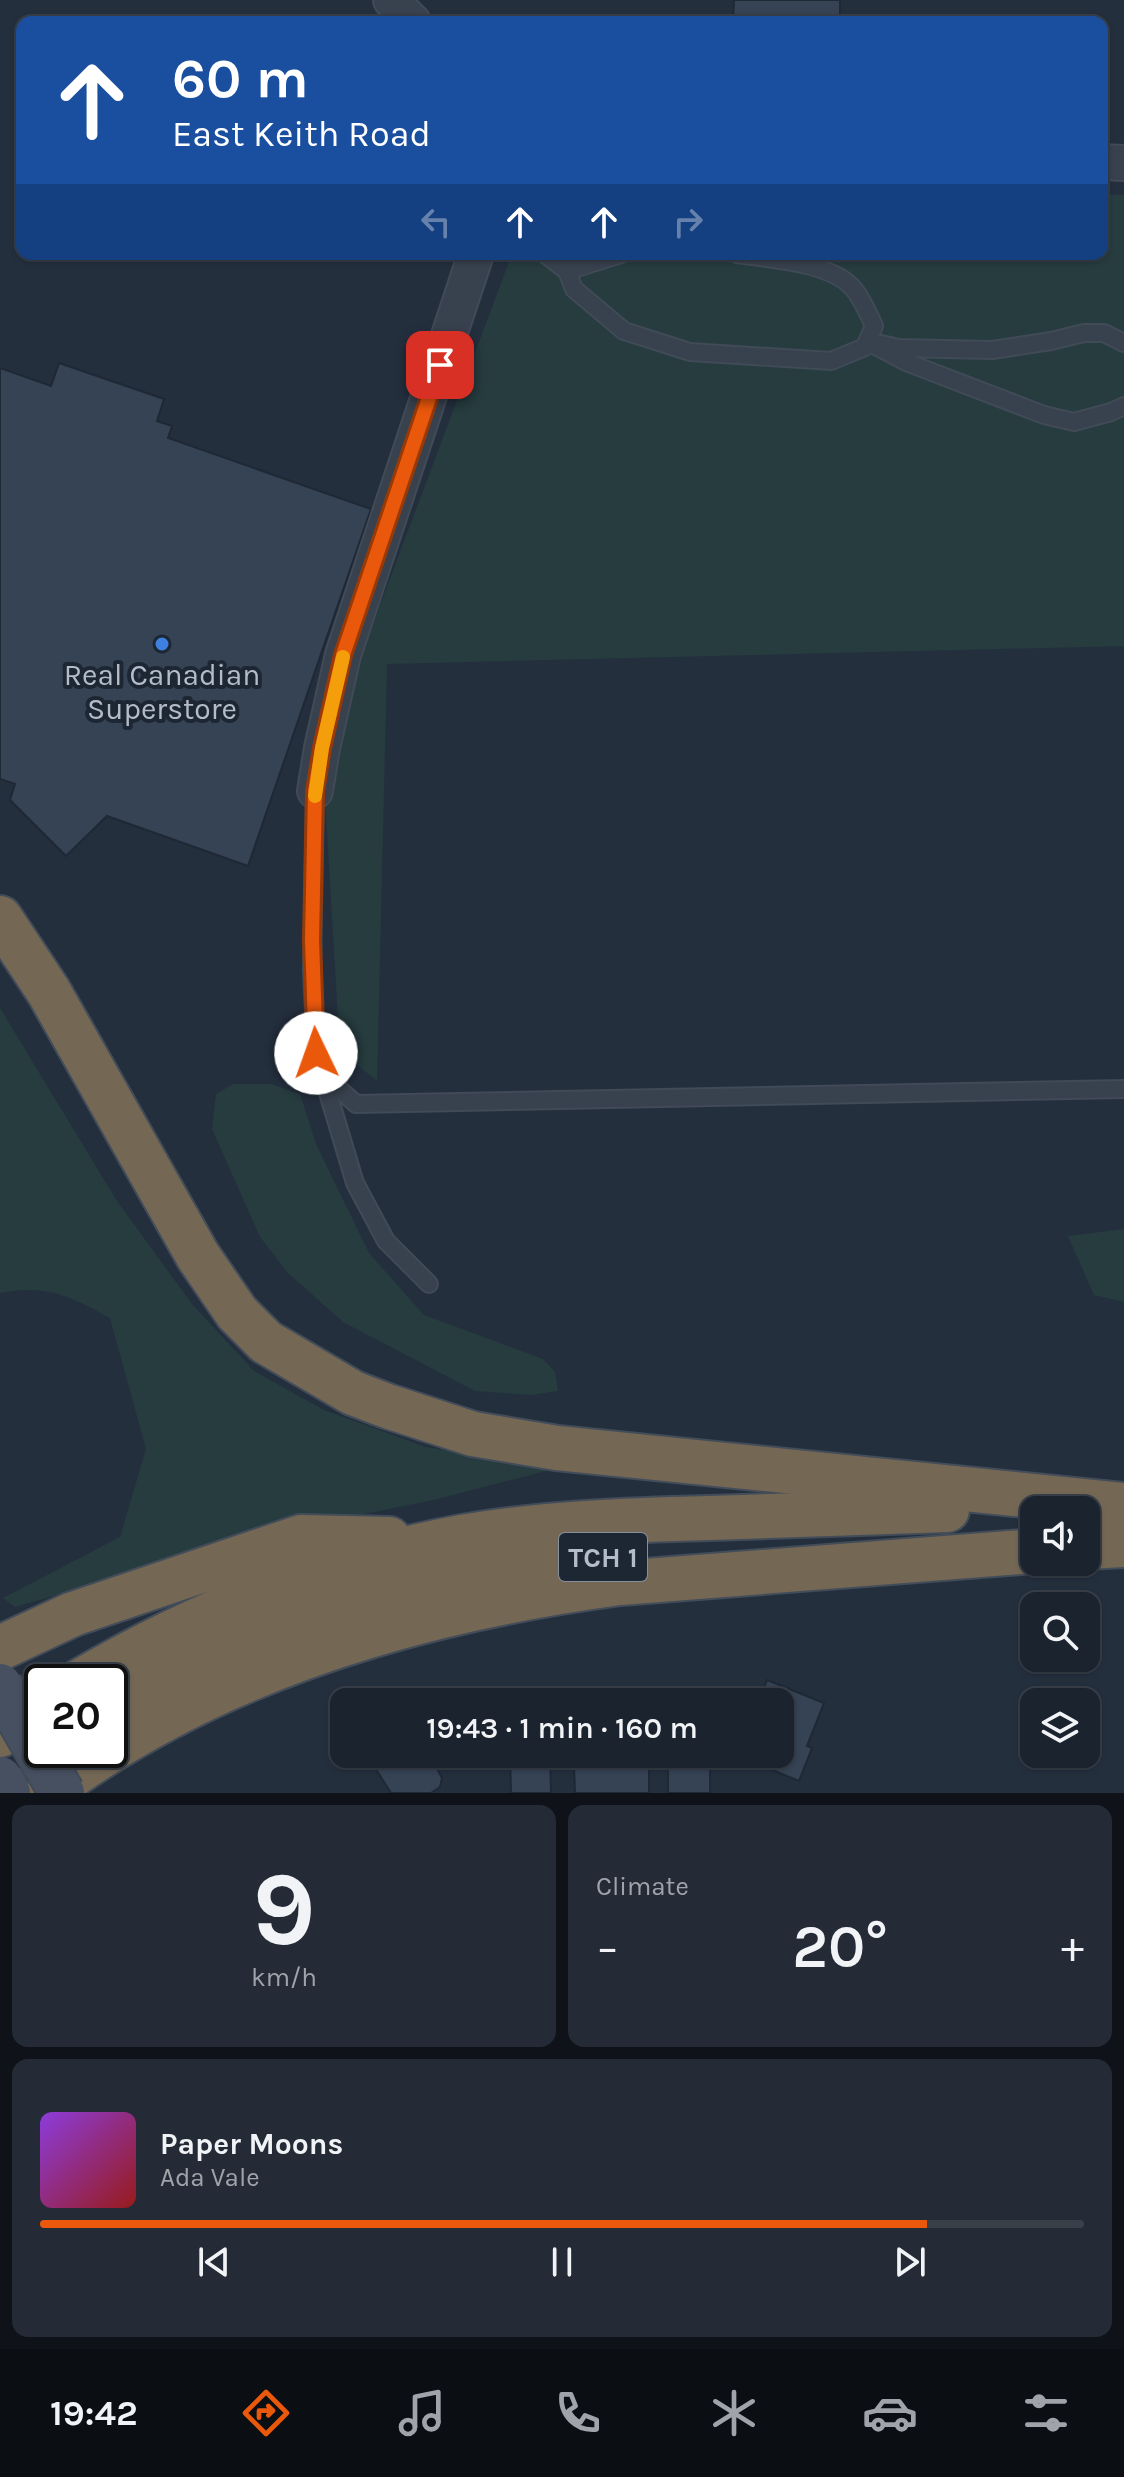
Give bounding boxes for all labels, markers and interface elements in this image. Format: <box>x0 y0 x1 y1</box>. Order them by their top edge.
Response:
text: 60 m <box>172 46 309 111</box>
icon: ahead <box>40 48 144 152</box>
text: East Keith Road <box>172 113 431 155</box>
icon: left <box>414 200 458 244</box>
icon: ahead <box>498 200 542 244</box>
icon: ahead <box>582 200 626 244</box>
icon: right <box>666 200 710 244</box>
pin <box>406 331 474 399</box>
icon: arrive <box>418 343 462 387</box>
marker: Real Canadian Superstore <box>153 635 171 653</box>
place label: Real Canadian Superstore <box>64 657 260 727</box>
position arrow <box>274 1011 358 1095</box>
map controls <box>1020 1496 1100 1768</box>
button: sound <box>1020 1496 1100 1576</box>
road number: TCH 1 <box>559 1533 647 1581</box>
button: search <box>1020 1592 1100 1672</box>
speed limit sign: 20 <box>24 1664 128 1768</box>
button: layers <box>1020 1688 1100 1768</box>
text: 19:43 · 1 min · 160 m <box>426 1710 698 1746</box>
text: 9 <box>252 1849 316 1970</box>
text: Climate <box>596 1871 689 1902</box>
text: 20° <box>792 1912 888 1982</box>
text: − <box>596 1922 619 1973</box>
text: + <box>1061 1922 1084 1973</box>
text: km/h <box>251 1962 317 1993</box>
text: Paper Moons <box>160 2126 343 2162</box>
text: Ada Vale <box>160 2162 260 2193</box>
icon: previous <box>192 2240 236 2284</box>
icon: pause <box>540 2240 584 2284</box>
icon: next <box>888 2240 932 2284</box>
icon: directions <box>238 2385 294 2441</box>
icon: music <box>394 2385 450 2441</box>
icon: phone <box>550 2385 606 2441</box>
icon: climate <box>706 2385 762 2441</box>
icon: car <box>862 2385 918 2441</box>
icon: filters <box>1018 2385 1074 2441</box>
text: 19:42 <box>50 2392 138 2434</box>

